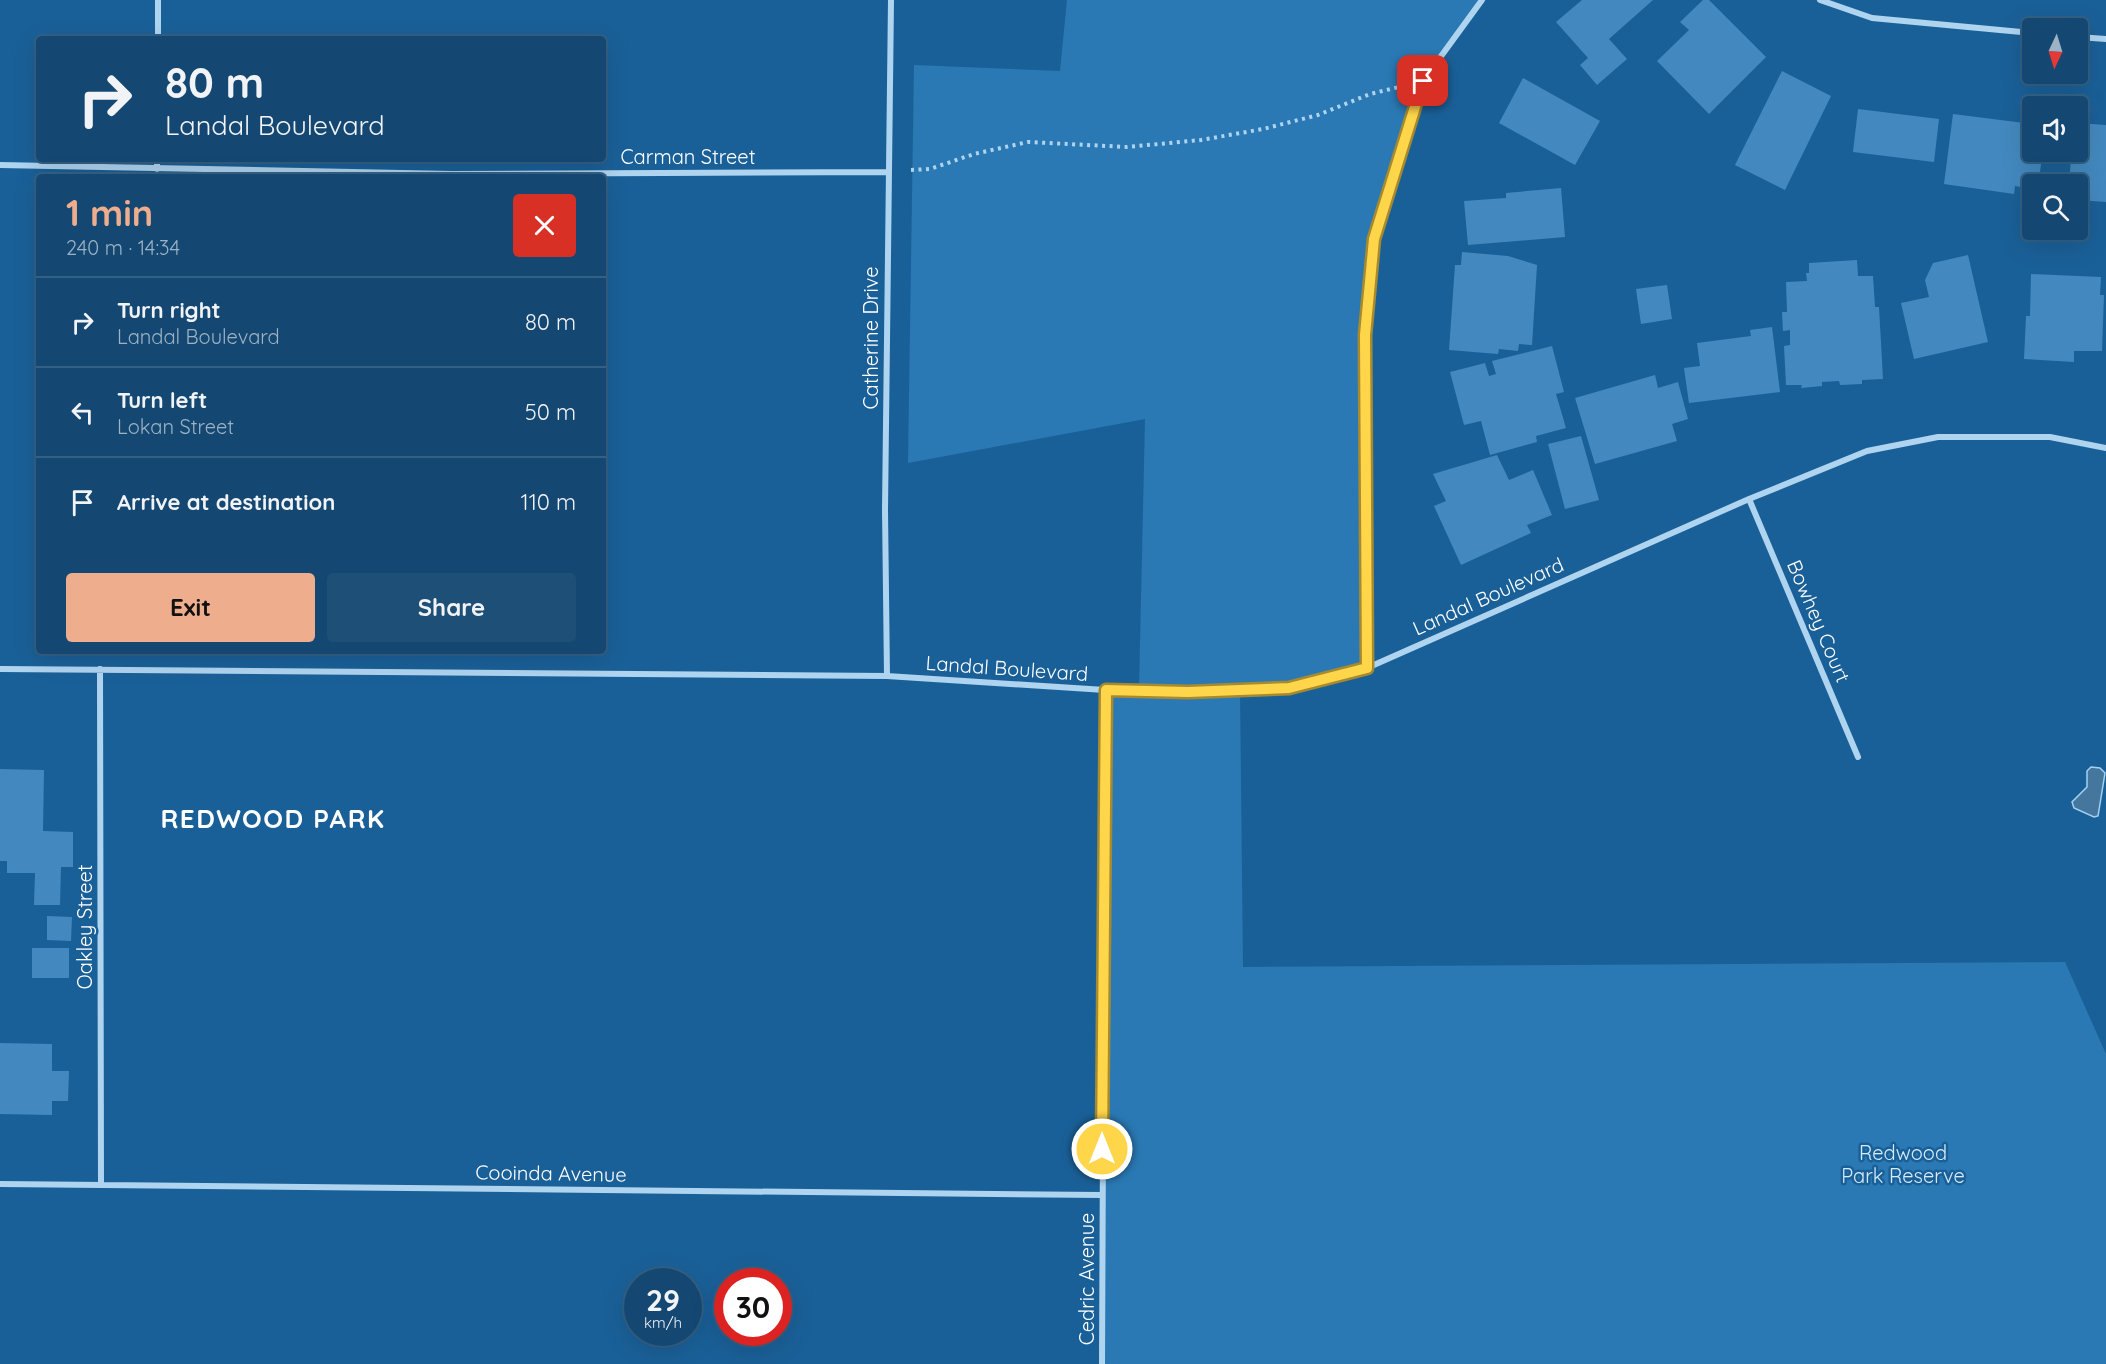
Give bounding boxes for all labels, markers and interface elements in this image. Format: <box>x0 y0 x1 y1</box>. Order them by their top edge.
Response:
north arrow <box>2022 18 2088 84</box>
map controls <box>2022 18 2088 240</box>
pin <box>1397 55 1448 106</box>
text: 80 m <box>165 56 264 109</box>
icon: right <box>66 60 144 138</box>
icon: arrive <box>1406 64 1439 97</box>
button: sound <box>2022 96 2088 162</box>
text: Landal Boulevard <box>165 108 385 142</box>
street label: Carman Street <box>621 144 756 169</box>
button: search <box>2022 174 2088 240</box>
text: 1 min <box>66 190 153 235</box>
button: close <box>513 194 576 257</box>
text: 240 m · 14:34 <box>66 235 180 260</box>
street label: Catherine Drive <box>858 266 883 410</box>
text: Turn right <box>117 296 221 324</box>
icon: right <box>66 306 99 339</box>
text: 80 m <box>525 308 576 336</box>
text: Landal Boulevard <box>117 324 280 349</box>
text: Turn left <box>117 386 207 414</box>
icon: left <box>66 396 99 429</box>
text: 50 m <box>525 398 576 426</box>
text: Lokan Street <box>117 414 234 439</box>
icon: arrive <box>66 486 99 519</box>
text: Arrive at destination <box>117 488 335 516</box>
text: 110 m <box>521 488 576 516</box>
street label: Landal Boulevard <box>1409 551 1567 641</box>
street label: Bowhey Court <box>1782 556 1856 686</box>
button: Exit <box>66 573 315 642</box>
button: Share <box>327 573 576 642</box>
street label: Landal Boulevard <box>925 650 1089 686</box>
district label: REDWOOD PARK <box>160 802 386 835</box>
street label: Oakley Street <box>72 864 97 990</box>
position arrow <box>1070 1117 1134 1181</box>
park label: Redwood Park Reserve <box>1841 1140 1965 1188</box>
street label: Cooinda Avenue <box>475 1159 627 1187</box>
street label: Cedric Avenue <box>1074 1213 1099 1345</box>
speed limit sign: 30 <box>714 1268 792 1346</box>
text: 29 <box>646 1281 680 1319</box>
text: km/h <box>644 1313 682 1332</box>

